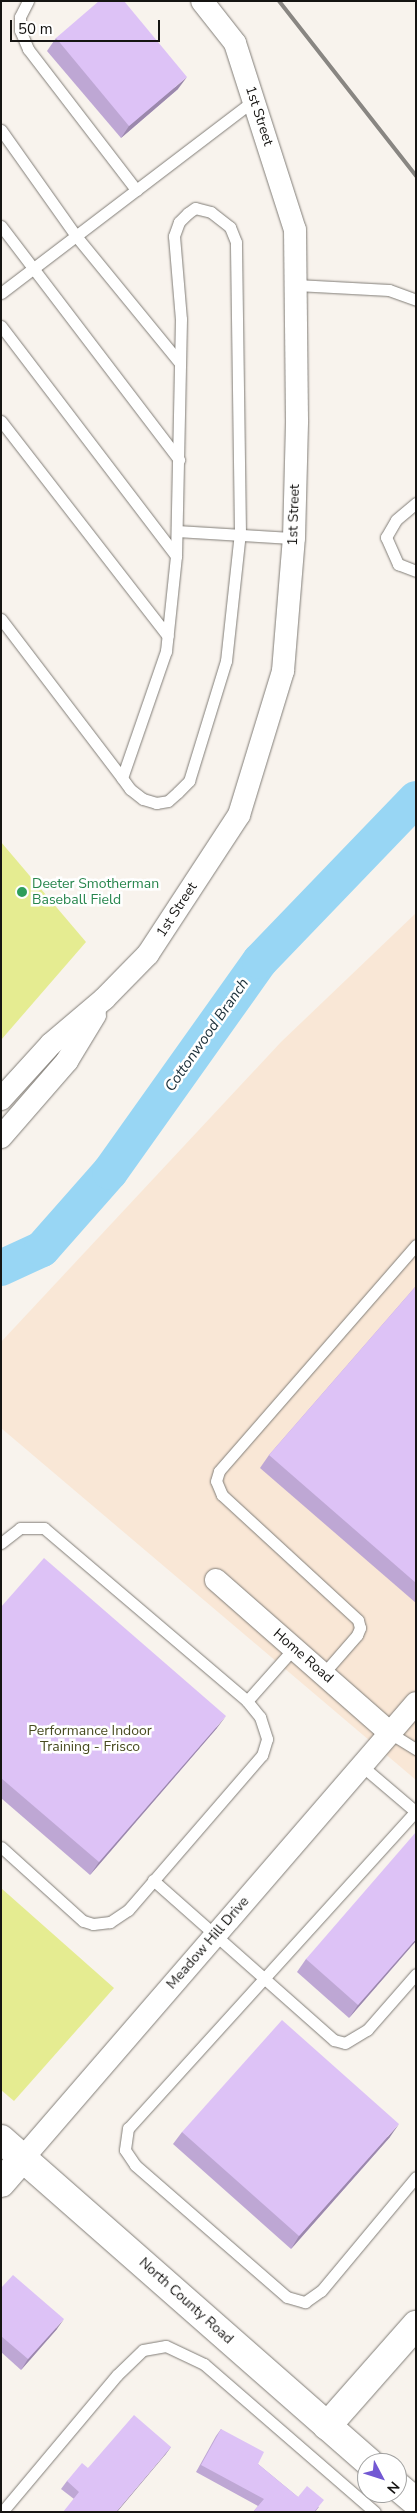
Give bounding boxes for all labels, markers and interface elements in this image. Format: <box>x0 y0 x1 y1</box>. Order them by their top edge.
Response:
scale bar <box>12 10 162 42</box>
text: 50 m <box>18 19 53 39</box>
street label: 1st Street <box>241 84 277 148</box>
street label: 1st Street <box>285 484 303 546</box>
place label: Deeter Smotherman Baseball Field <box>32 876 159 909</box>
street label: 1st Street <box>153 880 201 940</box>
marker: Deeter Smotherman Baseball Field <box>16 886 28 898</box>
water label: Cottonwood Branch <box>161 975 253 1095</box>
street label: Home Road <box>270 1625 336 1687</box>
park label: Performance Indoor Training - Frisco <box>28 1723 152 1755</box>
street label: Meadow Hill Drive <box>163 1893 253 1993</box>
street label: North County Road <box>135 2254 237 2348</box>
north arrow <box>357 2453 407 2503</box>
text: N <box>382 2477 404 2497</box>

